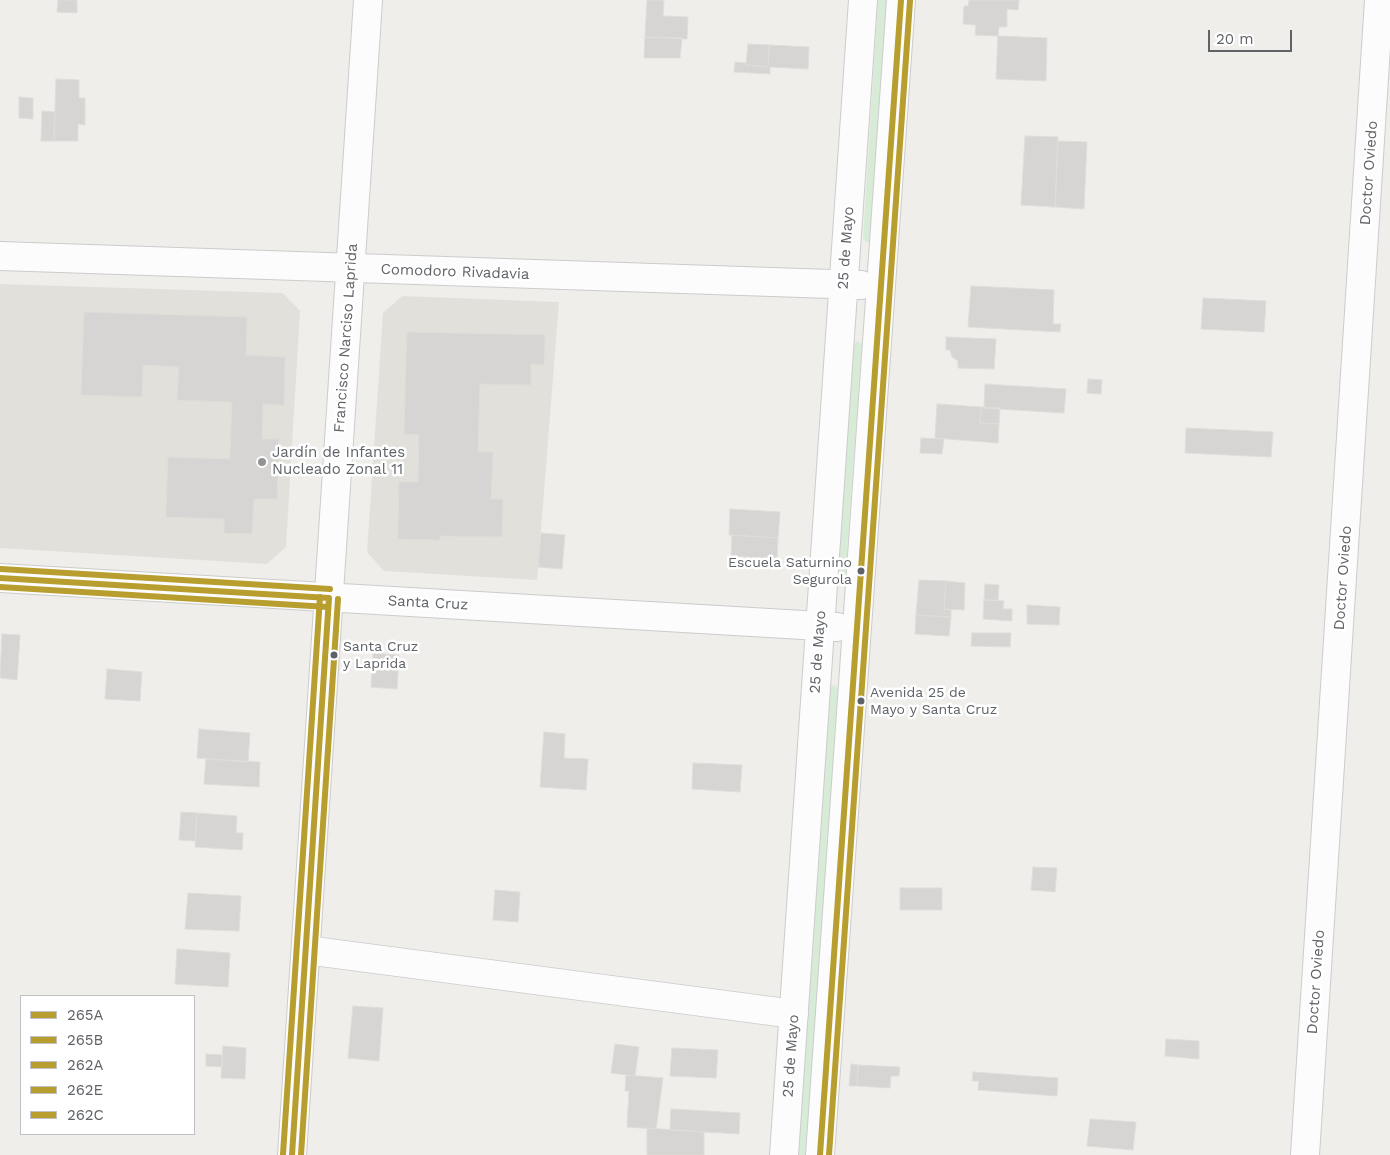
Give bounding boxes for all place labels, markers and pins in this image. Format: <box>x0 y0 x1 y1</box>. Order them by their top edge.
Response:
place label: Jardín de Infantes Nucleado Zonal 11 <box>272 444 405 479</box>
marker: Jardín de Infantes Nucleado Zonal 11 <box>256 456 268 468</box>
place label: Escuela Saturnino Segurola <box>728 555 852 588</box>
marker: Escuela Saturnino Segurola <box>856 566 866 576</box>
place label: Santa Cruz y Laprida <box>343 639 418 672</box>
marker: Santa Cruz y Laprida <box>329 650 339 660</box>
place label: Avenida 25 de Mayo y Santa Cruz <box>870 685 997 718</box>
marker: Avenida 25 de Mayo y Santa Cruz <box>856 696 866 706</box>

